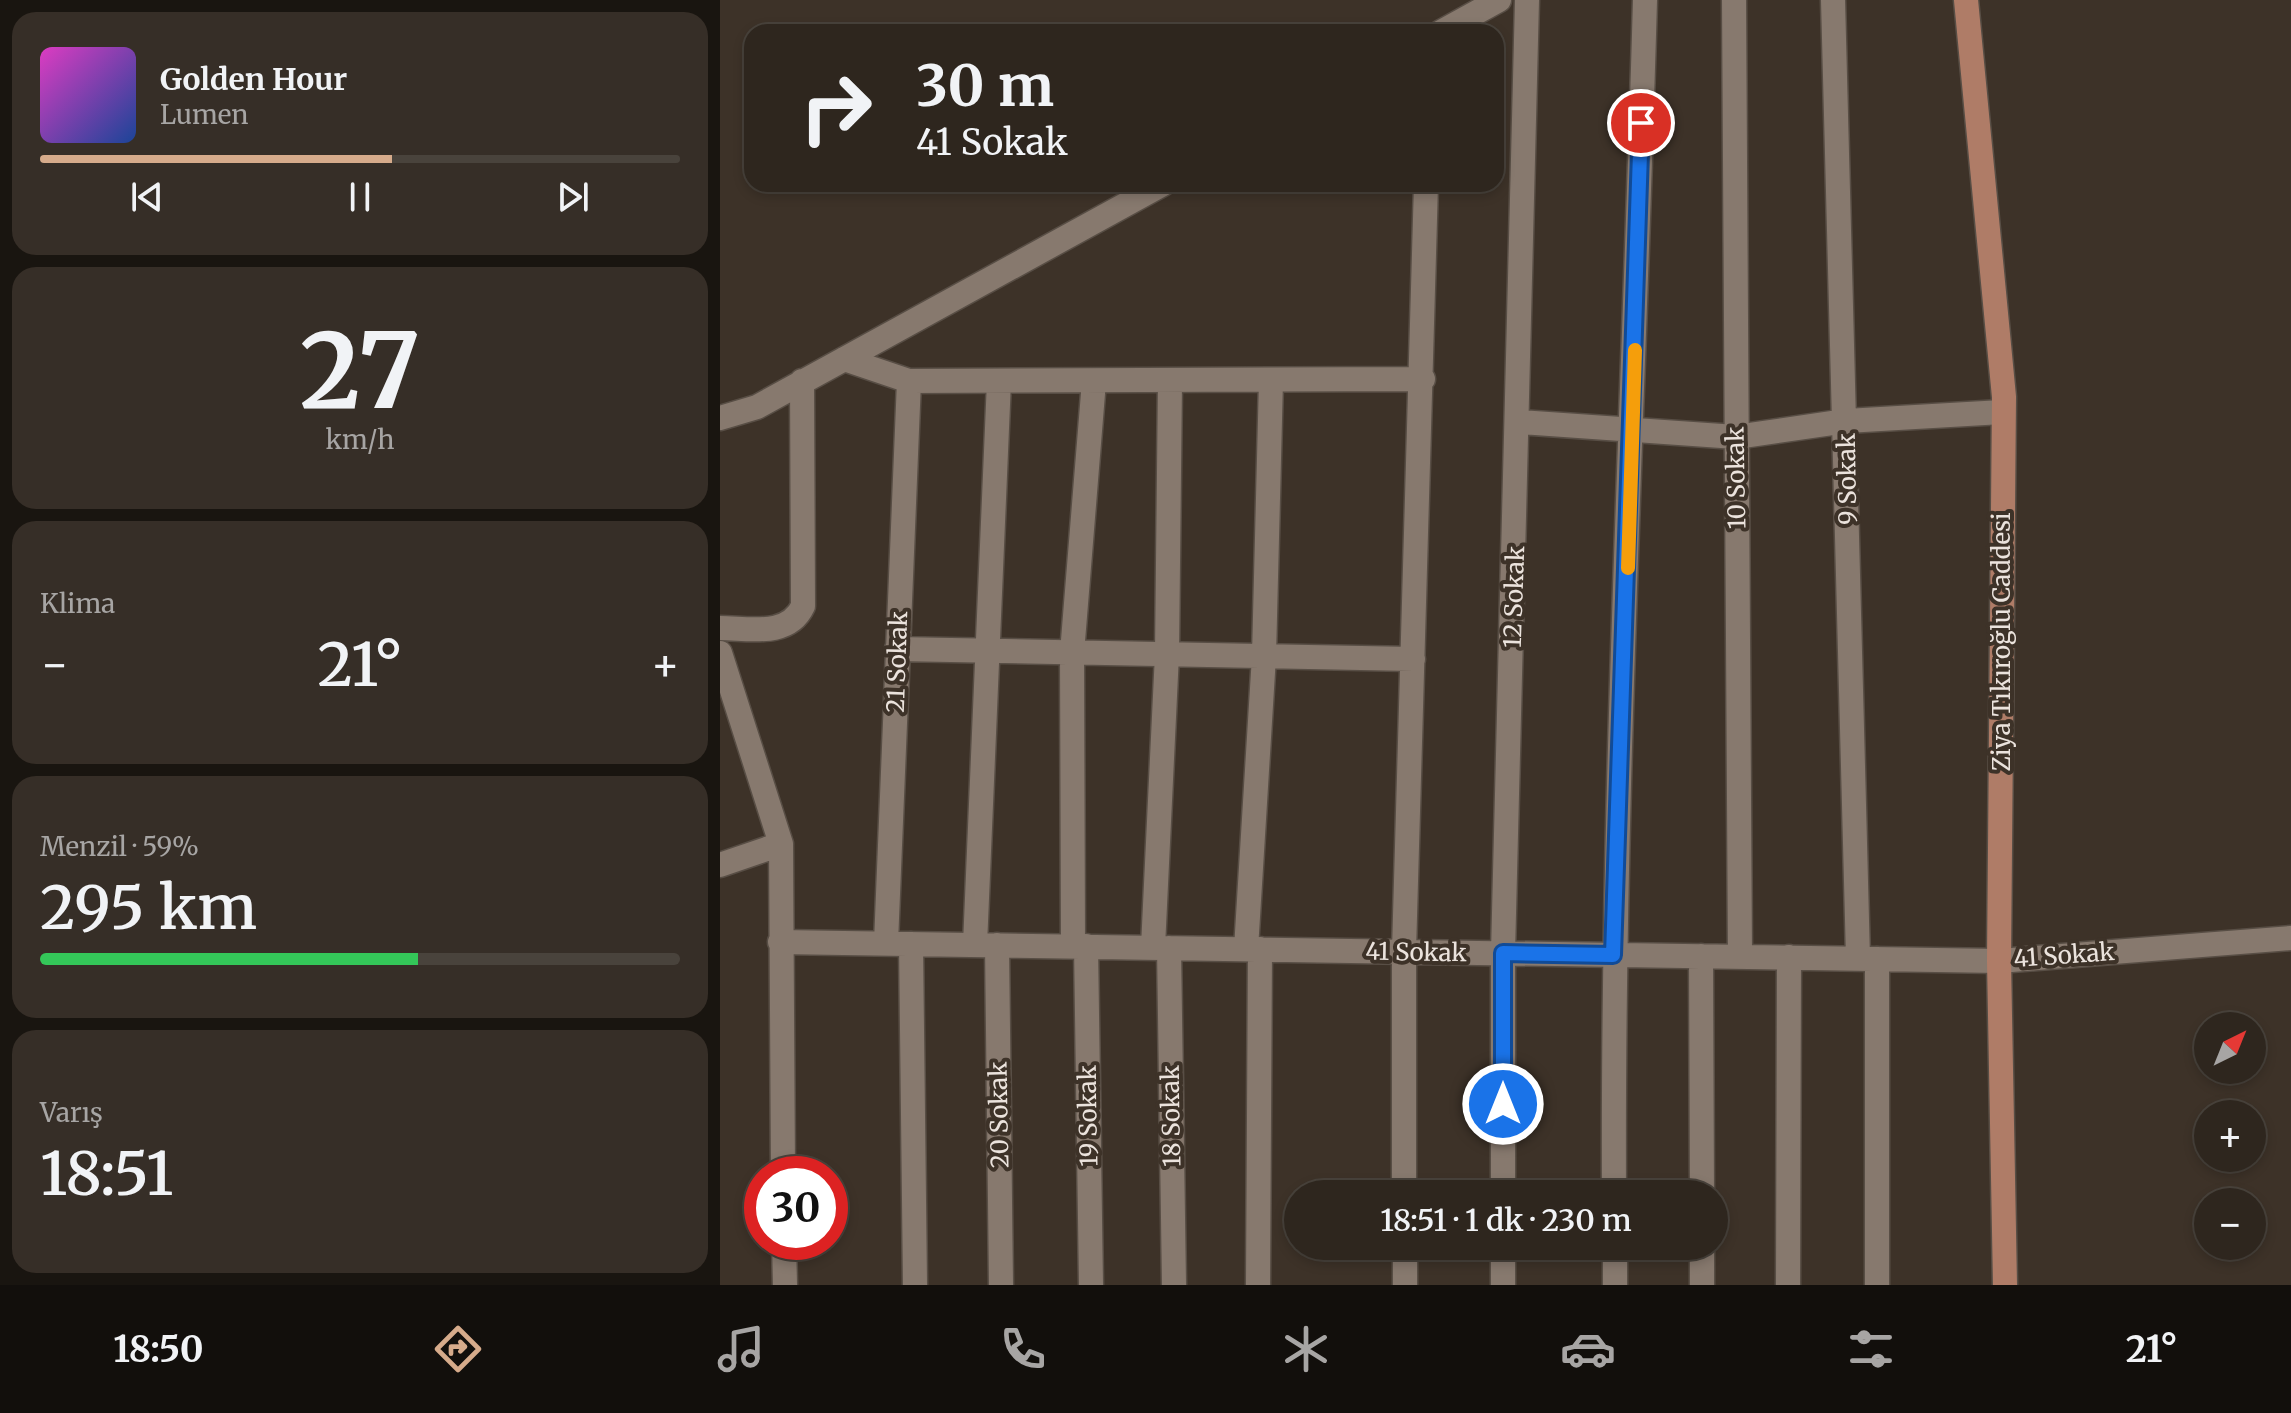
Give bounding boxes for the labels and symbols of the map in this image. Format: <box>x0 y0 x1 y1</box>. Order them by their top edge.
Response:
pin <box>1607 89 1675 157</box>
street label: 10 Sokak <box>1720 426 1752 530</box>
street label: 9 Sokak <box>1831 432 1863 525</box>
street label: Ziya Tıkıroğlu Caddesi <box>1986 512 2017 772</box>
street label: 12 Sokak <box>1497 545 1531 649</box>
street label: 21 Sokak <box>880 610 914 713</box>
street label: 41 Sokak <box>1365 936 1468 968</box>
street label: 41 Sokak <box>2012 936 2116 974</box>
north arrow <box>2194 1012 2266 1084</box>
street label: 20 Sokak <box>983 1061 1015 1168</box>
position arrow <box>1461 1062 1545 1146</box>
street label: 19 Sokak <box>1072 1064 1104 1167</box>
street label: 18 Sokak <box>1155 1064 1187 1167</box>
speed limit sign: 30 <box>744 1156 848 1260</box>

